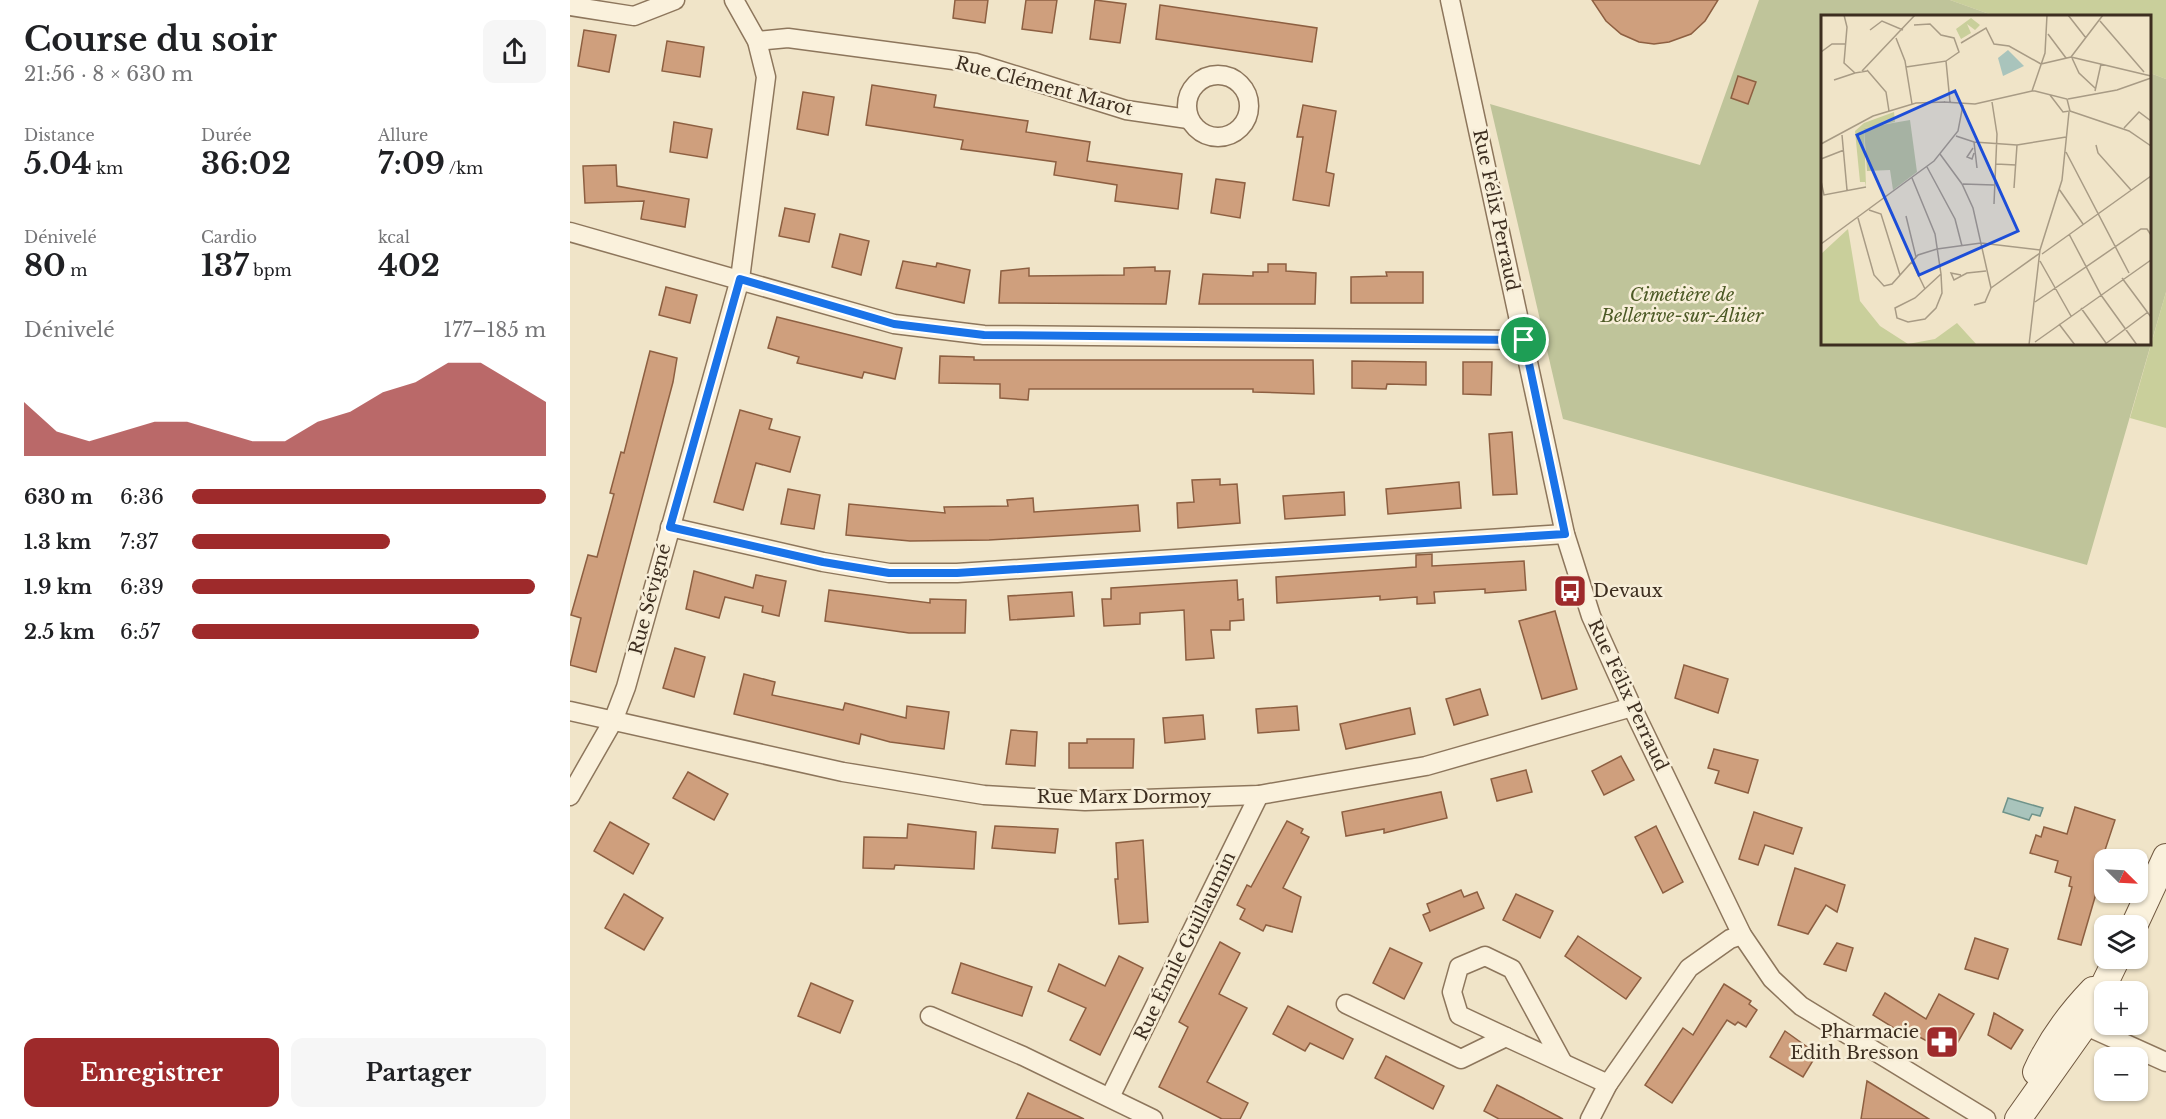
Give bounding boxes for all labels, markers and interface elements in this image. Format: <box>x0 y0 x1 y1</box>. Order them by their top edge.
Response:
inset map <box>1821 15 2151 345</box>
text: Course du soir <box>24 19 277 60</box>
button: share <box>483 20 546 83</box>
street label: Rue Clément Marot <box>953 52 1135 120</box>
text: 21:56 · 8 × 630 m <box>24 62 193 86</box>
text: Distance <box>24 125 95 145</box>
text: Durée <box>201 125 252 145</box>
text: Allure <box>378 125 428 145</box>
street label: Rue Félix Perraud <box>1468 127 1524 293</box>
text: 5.04 <box>24 145 92 182</box>
text: 36:02 <box>201 145 291 182</box>
text: 7:09 <box>378 145 445 182</box>
text: km <box>92 158 123 178</box>
text: /km <box>445 158 483 178</box>
text: Dénivelé <box>24 227 97 247</box>
text: Cardio <box>201 227 257 247</box>
text: kcal <box>378 227 410 247</box>
text: 80 <box>24 247 66 284</box>
text: 137 <box>201 247 249 284</box>
text: 402 <box>378 247 440 284</box>
text: m <box>66 260 87 280</box>
text: bpm <box>249 260 292 280</box>
park label: Cimetière de Bellerive-sur-Aliier <box>1600 284 1764 327</box>
pin <box>1498 314 1549 365</box>
text: Dénivelé <box>24 318 115 342</box>
text: 177–185 m <box>443 318 546 342</box>
icon: arrive <box>1507 323 1540 356</box>
text: 630 m <box>24 485 93 509</box>
text: 6:36 <box>120 485 164 509</box>
text: 1.3 km <box>24 530 91 554</box>
text: 7:37 <box>120 530 158 554</box>
street label: Rue Sévigné <box>625 541 675 657</box>
bus stop icon: Devaux <box>1552 573 1588 609</box>
text: 1.9 km <box>24 575 92 599</box>
text: 6:39 <box>120 575 164 599</box>
place label: Devaux <box>1593 580 1663 602</box>
street label: Rue Félix Perraud <box>1583 616 1673 774</box>
text: 2.5 km <box>24 620 95 644</box>
text: 6:57 <box>120 620 160 644</box>
street label: Rue Marx Dormoy <box>1037 786 1212 808</box>
street label: Rue Émile Guillaumin <box>1129 848 1240 1044</box>
north arrow <box>2094 849 2148 903</box>
map controls <box>2094 849 2148 1101</box>
button: layers <box>2094 915 2148 969</box>
button: + <box>2094 981 2148 1035</box>
place label: Pharmacie Edith Bresson <box>1790 1021 1919 1064</box>
pharmacy icon: Pharmacie Edith Bresson <box>1924 1024 1960 1060</box>
button: Enregistrer <box>24 1038 279 1107</box>
button: Partager <box>291 1038 546 1107</box>
button: − <box>2094 1047 2148 1101</box>

